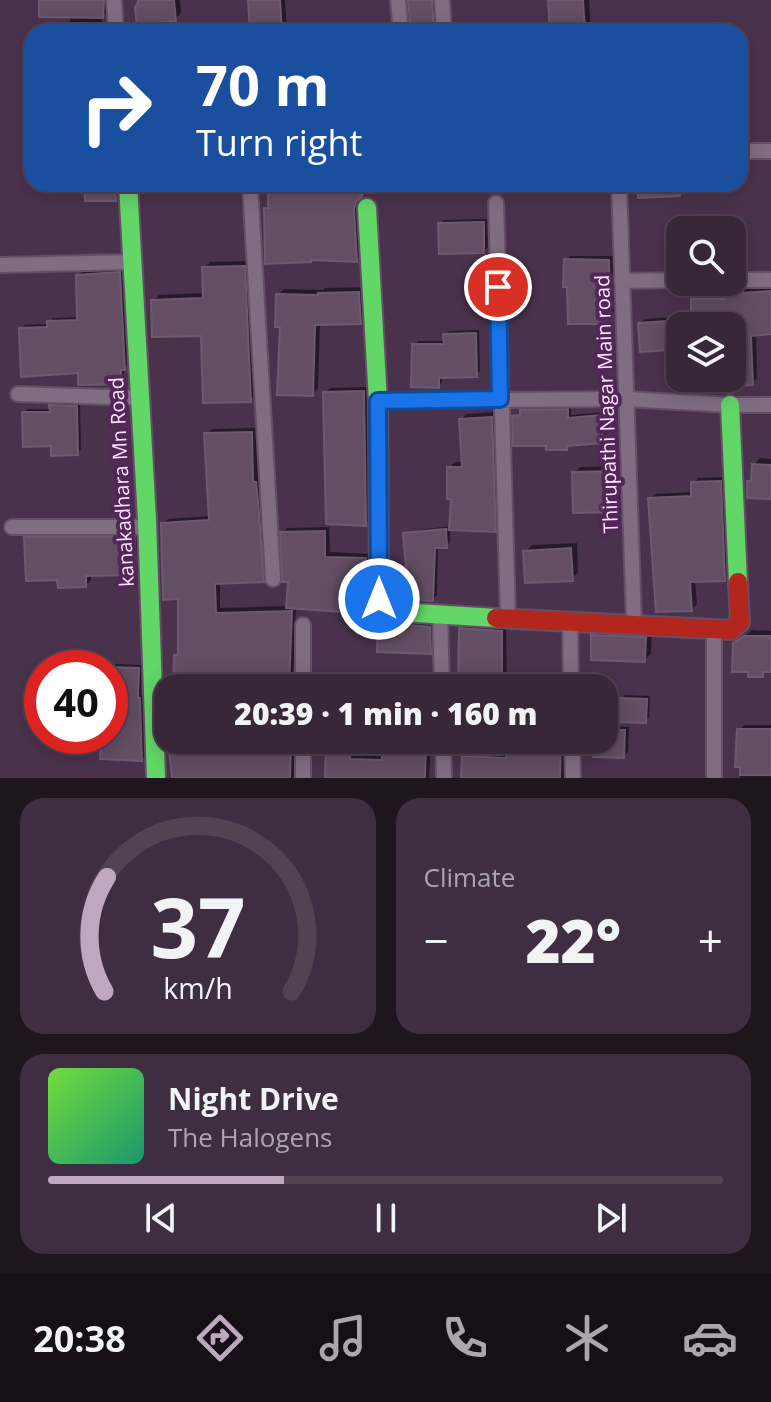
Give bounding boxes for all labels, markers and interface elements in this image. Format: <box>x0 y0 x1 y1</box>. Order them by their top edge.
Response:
text: 70 m <box>196 46 330 122</box>
icon: right <box>64 56 168 160</box>
text: Turn right <box>196 118 362 167</box>
map controls <box>666 216 746 392</box>
button: search <box>666 216 746 296</box>
pin <box>464 253 532 321</box>
icon: arrive <box>476 265 520 309</box>
street label: Thirupathi Nagar Main road <box>588 274 624 534</box>
button: layers <box>666 312 746 392</box>
street label: kanakadhara Mn Road <box>102 376 140 588</box>
position arrow <box>337 557 421 641</box>
speed limit sign: 40 <box>24 650 128 754</box>
text: 20:39 · 1 min · 160 m <box>234 693 538 734</box>
text: Climate <box>424 859 515 895</box>
text: 37 <box>150 869 245 982</box>
text: 22° <box>525 899 621 981</box>
text: − <box>424 910 449 970</box>
text: + <box>698 910 723 970</box>
text: km/h <box>163 968 232 1007</box>
text: Night Drive <box>168 1078 339 1119</box>
text: The Halogens <box>168 1119 333 1155</box>
icon: previous <box>139 1196 183 1240</box>
icon: pause <box>364 1196 408 1240</box>
icon: next <box>589 1196 633 1240</box>
icon: directions <box>192 1310 248 1366</box>
icon: music <box>315 1310 371 1366</box>
icon: phone <box>437 1310 493 1366</box>
icon: climate <box>559 1310 615 1366</box>
icon: car <box>682 1310 738 1366</box>
text: 20:38 <box>33 1314 126 1363</box>

